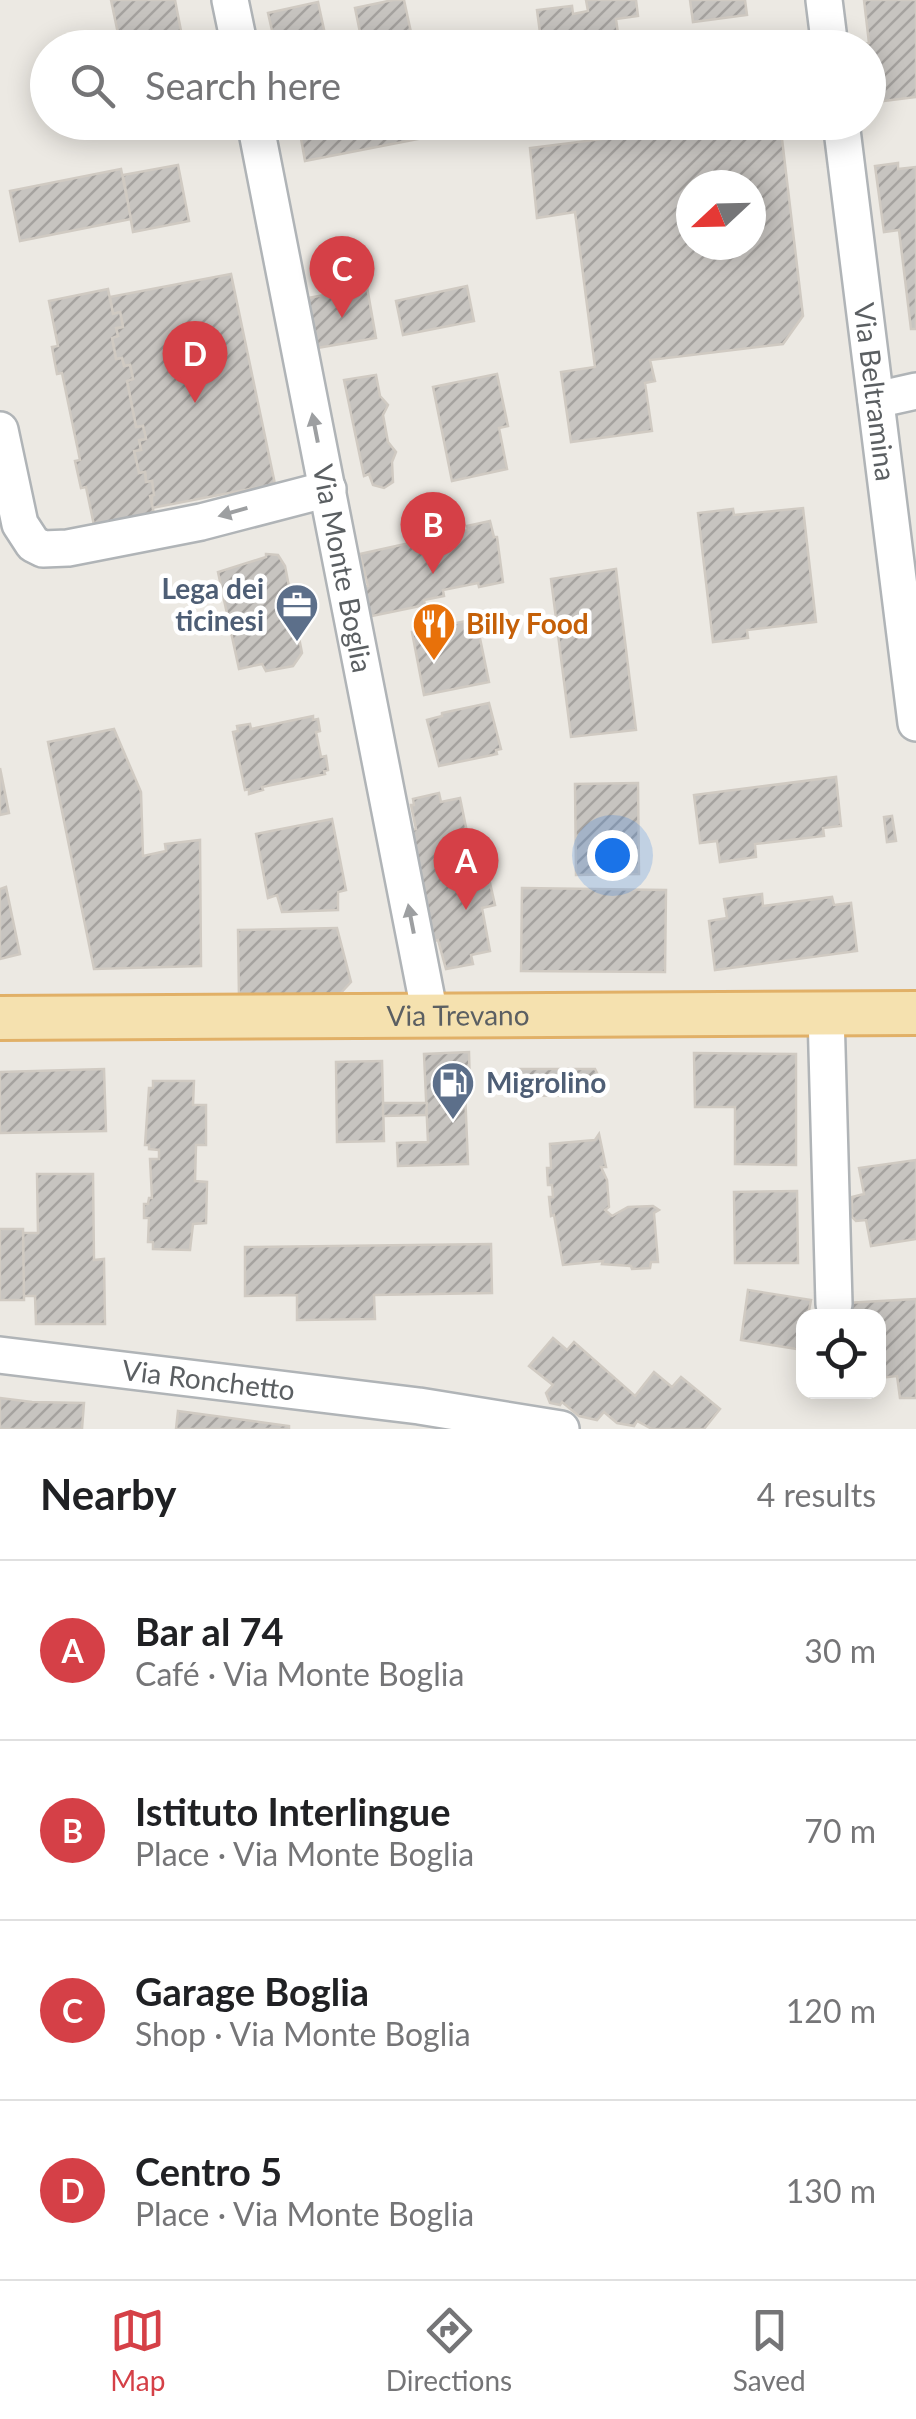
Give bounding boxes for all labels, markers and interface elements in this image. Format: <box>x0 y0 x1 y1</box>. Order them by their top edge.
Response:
search box <box>30 30 886 140</box>
icon: search <box>65 58 120 113</box>
text: Search here <box>145 62 341 108</box>
north arrow <box>676 170 766 260</box>
pin: C <box>310 236 374 318</box>
street label: Via Beltramina <box>848 301 904 483</box>
pin: D <box>162 320 228 403</box>
one-way arrow <box>307 412 323 443</box>
street label: Via Monte Boglia <box>306 461 380 675</box>
pin: B <box>400 492 466 574</box>
one-way arrow <box>217 505 248 521</box>
place label: Lega dei ticinesi <box>161 571 264 637</box>
office icon: Lega dei ticinesi <box>274 582 320 643</box>
restaurant icon: Billy Food <box>411 601 457 662</box>
place label: Billy Food <box>466 606 589 640</box>
pin: A <box>434 828 498 910</box>
your location <box>587 830 638 881</box>
one-way arrow <box>403 903 418 934</box>
street label: Via Trevano <box>386 997 530 1032</box>
fuel station icon: Migrolino <box>430 1060 476 1121</box>
place label: Migrolino <box>486 1065 606 1099</box>
map controls <box>796 1309 886 1399</box>
button: locate <box>796 1309 886 1399</box>
street label: Via Ronchetto <box>120 1352 297 1407</box>
text: Nearby <box>40 1469 177 1519</box>
text: 4 results <box>757 1475 876 1514</box>
text: Bar al 74 <box>135 1608 284 1654</box>
text: A <box>61 1631 84 1670</box>
text: 30 m <box>804 1631 876 1670</box>
text: Café · Via Monte Boglia <box>135 1654 464 1693</box>
text: Istituto Interlingue <box>135 1788 450 1834</box>
text: B <box>62 1811 83 1850</box>
text: 70 m <box>804 1811 876 1850</box>
text: Place · Via Monte Boglia <box>135 1834 474 1873</box>
text: Garage Boglia <box>135 1968 369 2014</box>
text: C <box>62 1991 83 2030</box>
text: 120 m <box>786 1991 876 2030</box>
text: Shop · Via Monte Boglia <box>135 2014 471 2053</box>
text: Centro 5 <box>135 2148 282 2194</box>
text: D <box>60 2171 85 2210</box>
text: 130 m <box>786 2171 876 2210</box>
text: Place · Via Monte Boglia <box>135 2194 474 2233</box>
tab: Map <box>110 2303 165 2397</box>
tab: Directions <box>386 2303 512 2397</box>
tab: Saved <box>733 2303 806 2397</box>

